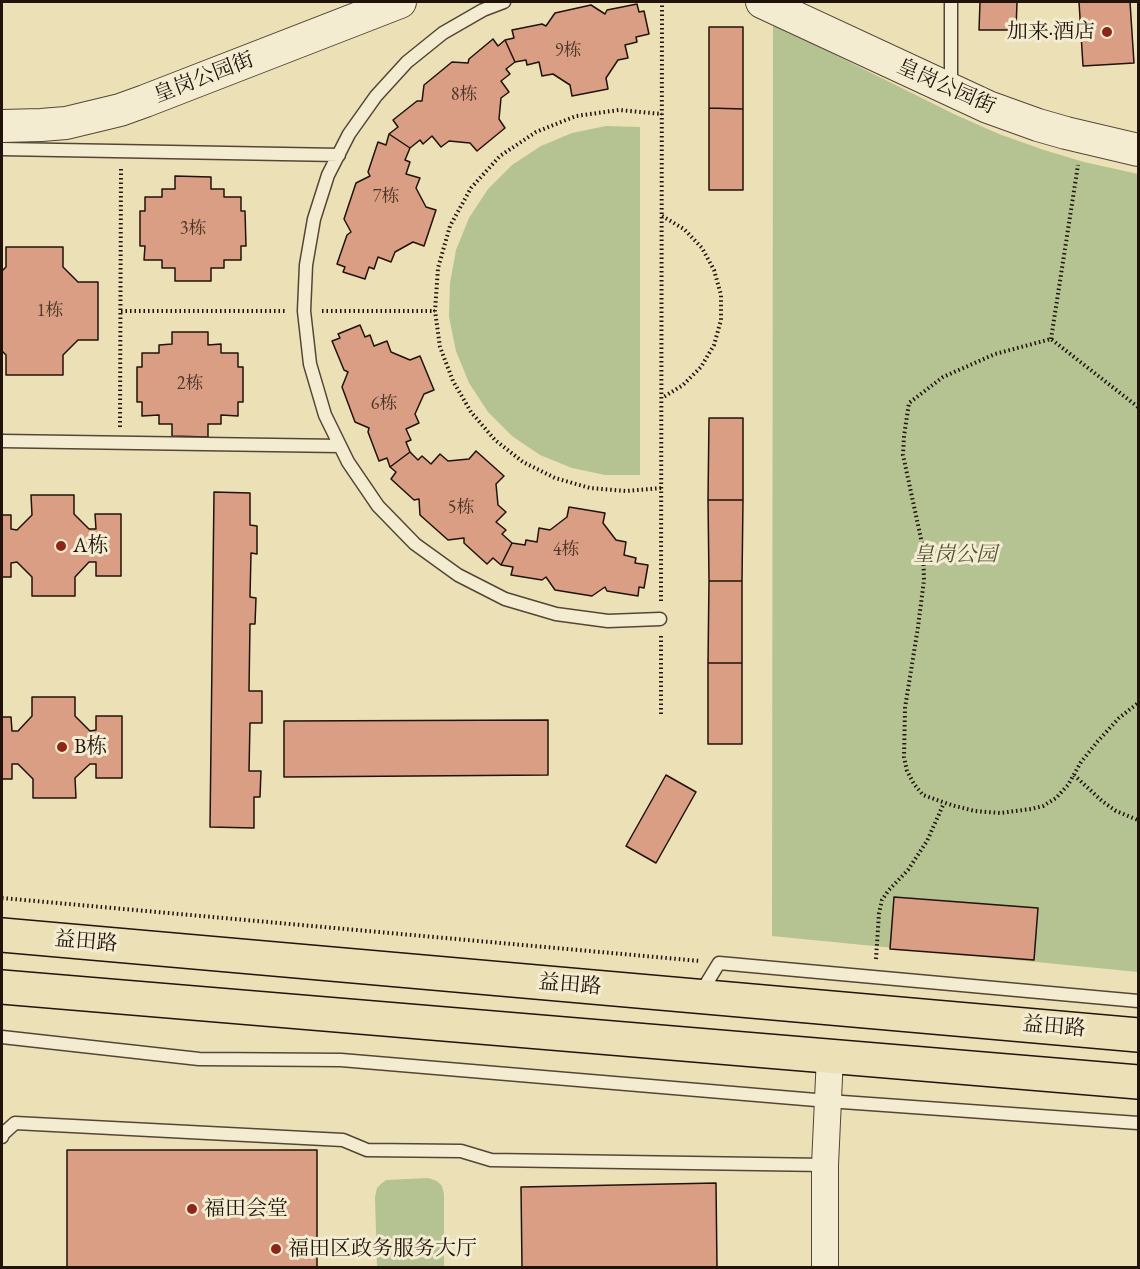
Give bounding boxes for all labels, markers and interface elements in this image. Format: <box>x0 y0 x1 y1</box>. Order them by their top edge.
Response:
place label: 加来·酒店 <box>1007 19 1095 45</box>
marker: 加来·酒店 <box>1100 25 1114 39</box>
house number: 9栋 <box>555 40 581 62</box>
street label: 皇岗公园街 <box>150 47 258 109</box>
street label: 皇岗公园街 <box>893 54 999 120</box>
house number: 8栋 <box>451 84 477 106</box>
house number: 7栋 <box>373 186 399 208</box>
house number: 3栋 <box>180 218 206 240</box>
house number: 1栋 <box>37 300 63 322</box>
house number: 2栋 <box>177 373 203 395</box>
house number: 6栋 <box>371 393 397 415</box>
house number: 5栋 <box>448 497 474 519</box>
place label: A栋 <box>73 533 109 559</box>
marker: A栋 <box>54 539 68 553</box>
house number: 4栋 <box>553 539 579 561</box>
park label: 皇岗公园 <box>913 542 997 568</box>
place label: B栋 <box>74 734 107 760</box>
marker: B栋 <box>55 740 69 754</box>
street label: 益田路 <box>54 927 118 957</box>
street label: 益田路 <box>538 970 602 1000</box>
street label: 益田路 <box>1022 1012 1086 1042</box>
place label: 福田会堂 <box>204 1196 288 1222</box>
marker: 福田会堂 <box>185 1202 199 1216</box>
place label: 福田区政务服务大厅 <box>288 1236 477 1262</box>
marker: 福田区政务服务大厅 <box>269 1242 283 1256</box>

